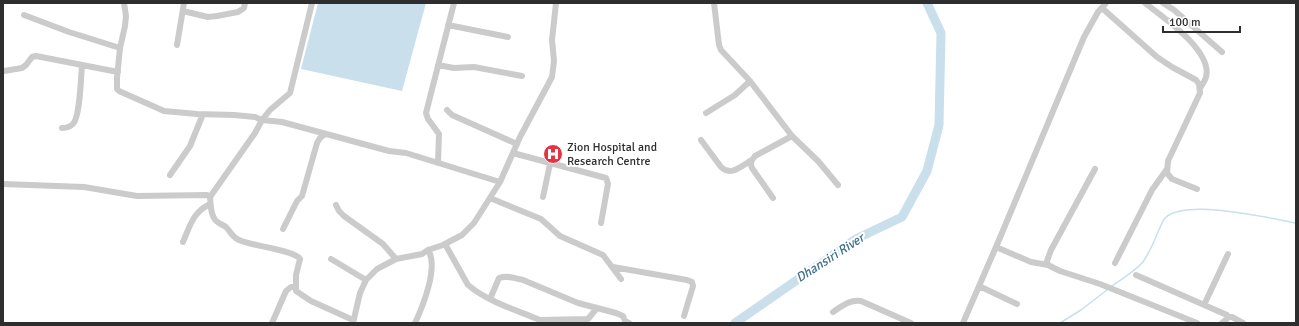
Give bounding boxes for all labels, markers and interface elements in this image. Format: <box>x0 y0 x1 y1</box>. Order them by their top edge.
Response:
scale bar <box>1163 8 1240 34</box>
text: 100 m <box>1169 15 1201 30</box>
place label: Zion Hospital and Research Centre <box>567 140 657 169</box>
hospital icon: Zion Hospital and Research Centre <box>542 143 564 165</box>
water label: Dhansiri River <box>793 229 869 286</box>

